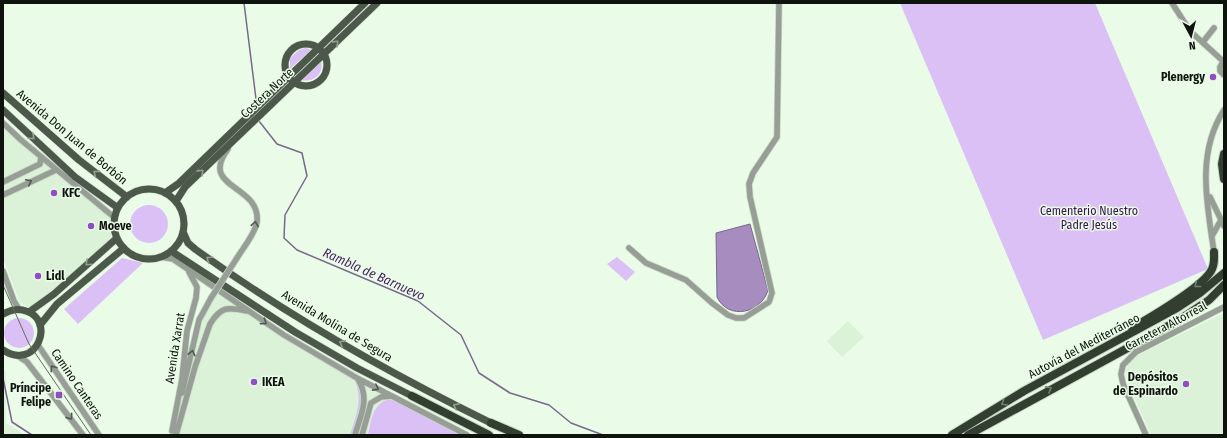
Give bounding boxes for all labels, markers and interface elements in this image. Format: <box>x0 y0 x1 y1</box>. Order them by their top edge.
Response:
north arrow <box>1171 16 1211 56</box>
text: N <box>1188 39 1196 52</box>
one-way arrow <box>331 40 339 48</box>
street label: Costera Norte <box>238 65 296 121</box>
place label: Plenergy <box>1161 70 1205 84</box>
marker: Plenergy <box>1208 72 1218 82</box>
street label: Avenida Don Juan de Borbón <box>14 87 130 187</box>
one-way arrow <box>27 132 35 139</box>
one-way arrow <box>196 169 204 177</box>
one-way arrow <box>93 170 100 178</box>
one-way arrow <box>25 179 33 187</box>
place label: KFC <box>62 186 81 200</box>
marker: KFC <box>49 188 59 198</box>
park label: Cementerio Nuestro Padre Jesús <box>1040 204 1138 232</box>
place label: Moeve <box>99 219 132 233</box>
marker: Moeve <box>86 221 96 231</box>
one-way arrow <box>250 221 259 227</box>
water label: Rambla de Barnuevo <box>321 245 427 303</box>
one-way arrow <box>206 256 213 264</box>
one-way arrow <box>85 259 93 266</box>
place label: Lidl <box>46 269 65 283</box>
marker: Lidl <box>33 271 43 281</box>
one-way arrow <box>1195 280 1202 287</box>
street label: Avenida Molina de Segura <box>279 287 395 365</box>
street label: Carretera Altorreal <box>1123 299 1209 353</box>
street label: Autovía del Mediterráneo <box>1026 311 1142 381</box>
street label: Avenida Xarrat <box>162 312 188 384</box>
one-way arrow <box>260 317 267 324</box>
one-way arrow <box>339 341 346 348</box>
street label: Camino Canteras <box>48 346 106 422</box>
one-way arrow <box>187 350 195 356</box>
one-way arrow <box>51 366 58 373</box>
place label: Depósitos de Espinardo <box>1113 370 1179 398</box>
place label: IKEA <box>262 375 285 389</box>
marker: IKEA <box>249 377 259 387</box>
marker: Depósitos de Espinardo <box>1181 379 1191 389</box>
place label: Príncipe Felipe <box>10 381 51 409</box>
one-way arrow <box>372 383 379 391</box>
one-way arrow <box>1045 387 1052 394</box>
marker: Príncipe Felipe <box>54 390 64 400</box>
one-way arrow <box>1001 398 1008 405</box>
one-way arrow <box>453 403 461 410</box>
one-way arrow <box>65 413 72 420</box>

